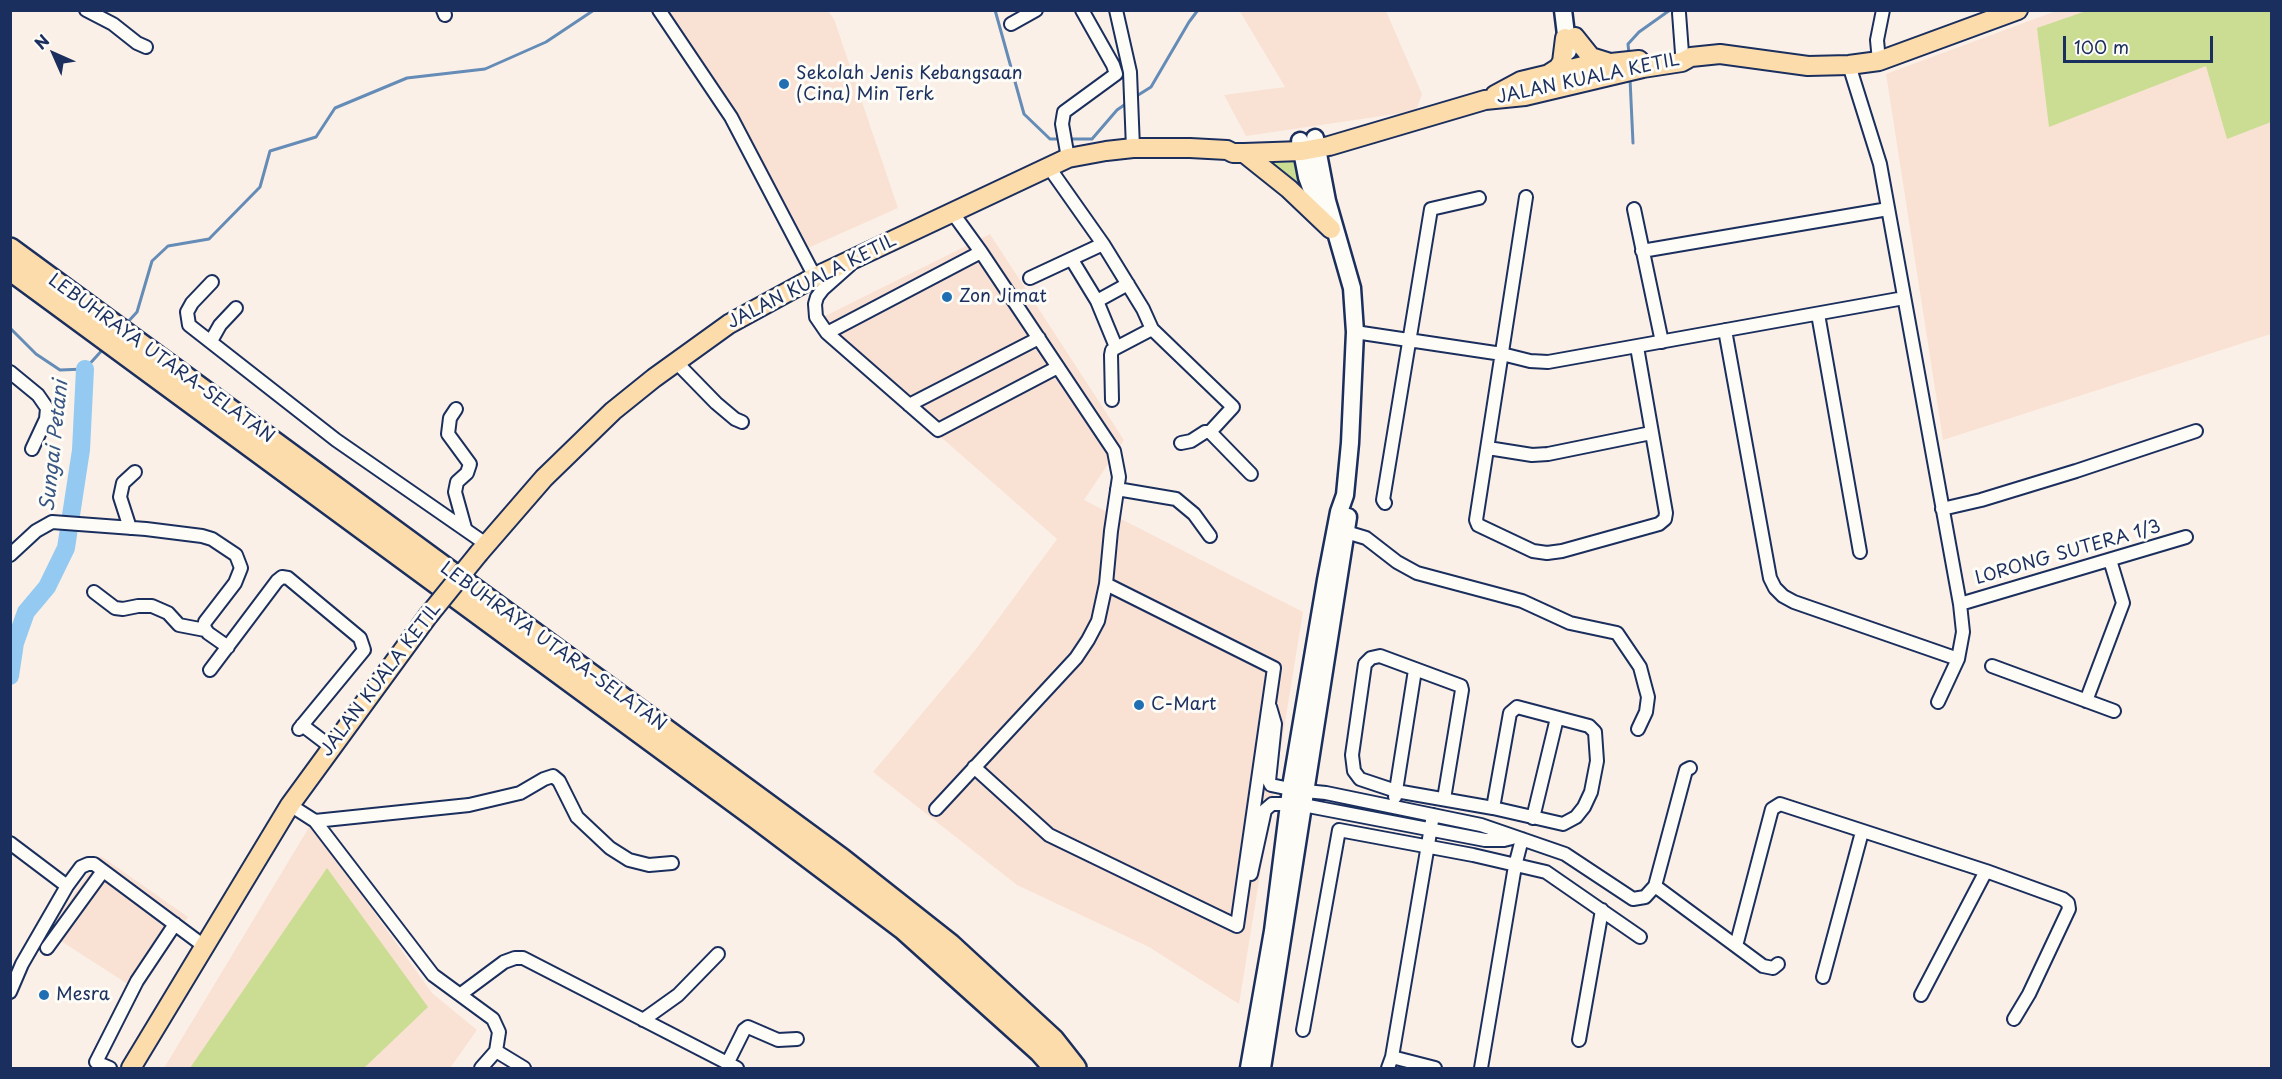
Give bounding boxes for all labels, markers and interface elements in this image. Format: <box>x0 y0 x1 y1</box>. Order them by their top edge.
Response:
north arrow <box>24 24 84 84</box>
scale bar <box>2066 24 2216 62</box>
text: N <box>28 28 54 54</box>
text: 100 m <box>2074 33 2129 60</box>
street label: JALAN KUALA KETIL <box>1494 49 1682 109</box>
place label: Sekolah Jenis Kebangsaan (Cina) Min Terk <box>796 63 1022 106</box>
marker: Sekolah Jenis Kebangsaan (Cina) Min Terk <box>777 77 791 91</box>
street label: JALAN KUALA KETIL <box>724 230 900 334</box>
street label: LEBUHRAYA UTARA–SELATAN <box>44 270 278 448</box>
place label: Zon Jimat <box>959 286 1047 308</box>
marker: Zon Jimat <box>940 290 954 304</box>
water label: Sungai Petani <box>36 379 74 513</box>
street label: LORONG SUTERA 1/3 <box>1973 516 2163 590</box>
street label: LEBUHRAYA UTARA–SELATAN <box>436 558 670 736</box>
street label: JALAN KUALA KETIL <box>316 599 446 761</box>
place label: C-Mart <box>1151 694 1216 716</box>
marker: C-Mart <box>1132 698 1146 712</box>
place label: Mesra <box>56 984 110 1006</box>
marker: Mesra <box>37 988 51 1002</box>

